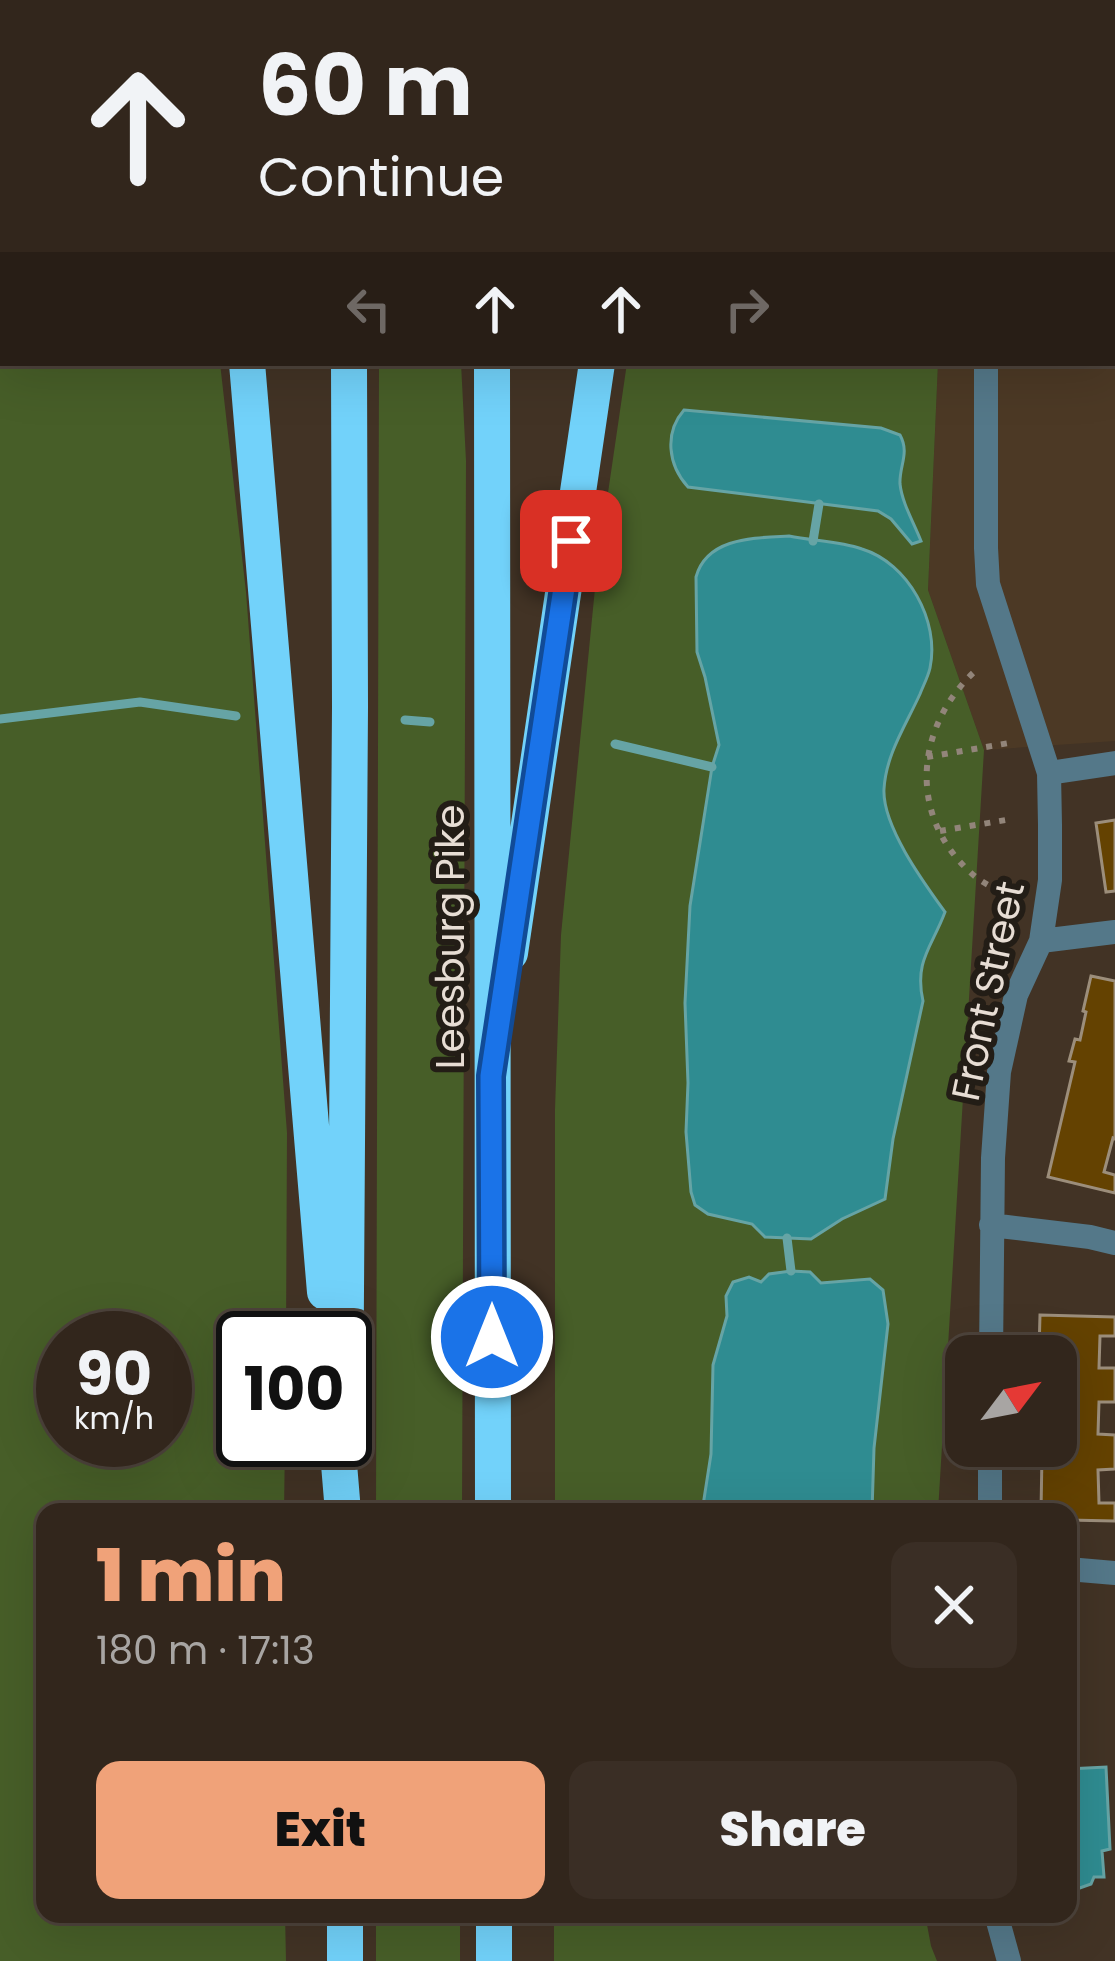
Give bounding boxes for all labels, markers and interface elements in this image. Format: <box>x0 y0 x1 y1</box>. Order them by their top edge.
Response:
text: 60 m <box>258 27 473 144</box>
icon: ahead <box>60 48 216 204</box>
text: Continue <box>258 139 504 215</box>
icon: left <box>336 276 402 342</box>
icon: ahead <box>462 276 528 342</box>
icon: ahead <box>588 276 654 342</box>
icon: right <box>714 276 780 342</box>
pin <box>520 490 622 592</box>
icon: arrive <box>538 508 604 574</box>
street label: Leesburg Pike <box>423 805 478 1069</box>
street label: Front Street <box>938 876 1038 1106</box>
position arrow <box>429 1274 555 1400</box>
speed limit sign: 100 <box>216 1311 372 1467</box>
text: 90 <box>76 1332 152 1416</box>
north arrow <box>945 1335 1077 1467</box>
map controls <box>945 1335 1077 1467</box>
text: km/h <box>74 1397 154 1440</box>
text: 1 min <box>96 1525 286 1626</box>
button: close <box>891 1542 1017 1668</box>
text: 180 m · 17:13 <box>96 1623 315 1678</box>
button: Exit <box>96 1761 545 1899</box>
button: Share <box>569 1761 1017 1899</box>

